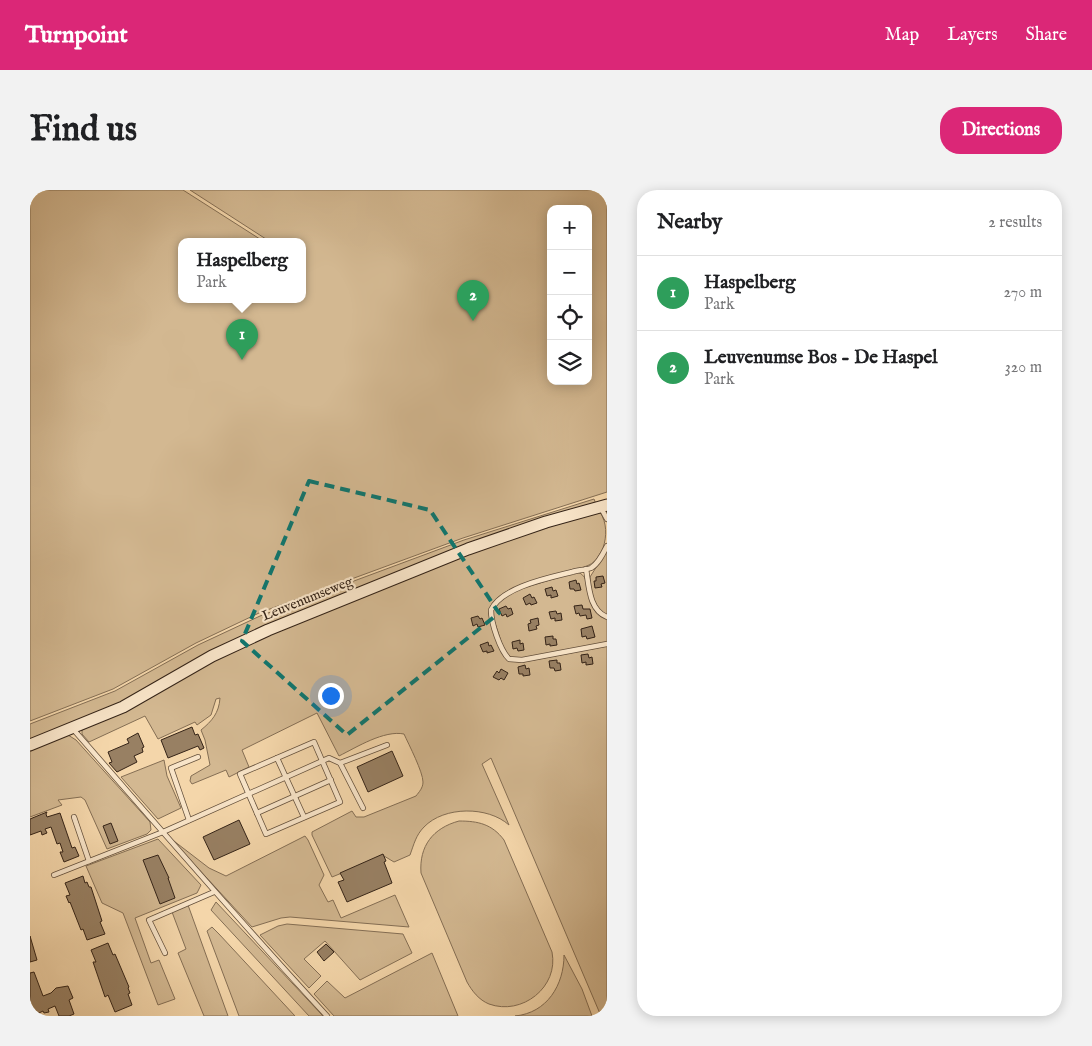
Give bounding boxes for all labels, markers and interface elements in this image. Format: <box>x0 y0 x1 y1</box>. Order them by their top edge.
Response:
text: Turnpoint <box>25 20 128 51</box>
text: Map <box>885 24 919 47</box>
text: Layers <box>947 24 998 47</box>
text: Share <box>1026 24 1067 47</box>
button: Directions <box>940 107 1062 154</box>
text: Find us <box>30 108 137 153</box>
map controls <box>547 205 592 385</box>
button: + <box>547 205 592 250</box>
text: Nearby <box>657 209 722 236</box>
text: 2 results <box>988 213 1042 233</box>
popup <box>178 238 306 303</box>
text: Haspelberg <box>196 249 288 273</box>
button: − <box>547 250 592 295</box>
text: Haspelberg <box>704 271 796 295</box>
text: Park <box>196 273 227 293</box>
pin: 2 <box>457 280 489 321</box>
text: 1 <box>670 283 676 303</box>
text: 270 m <box>1003 283 1042 303</box>
button: locate <box>547 295 592 340</box>
text: Park <box>704 295 734 315</box>
pin: 1 <box>226 319 258 360</box>
button: layers <box>547 340 592 385</box>
text: Leuvenumse Bos - De Haspel <box>704 346 938 370</box>
text: 2 <box>669 358 677 378</box>
text: 320 m <box>1005 358 1042 378</box>
text: Park <box>704 370 734 390</box>
street label: Leuvenumseweg <box>259 572 356 625</box>
your location <box>318 683 344 709</box>

